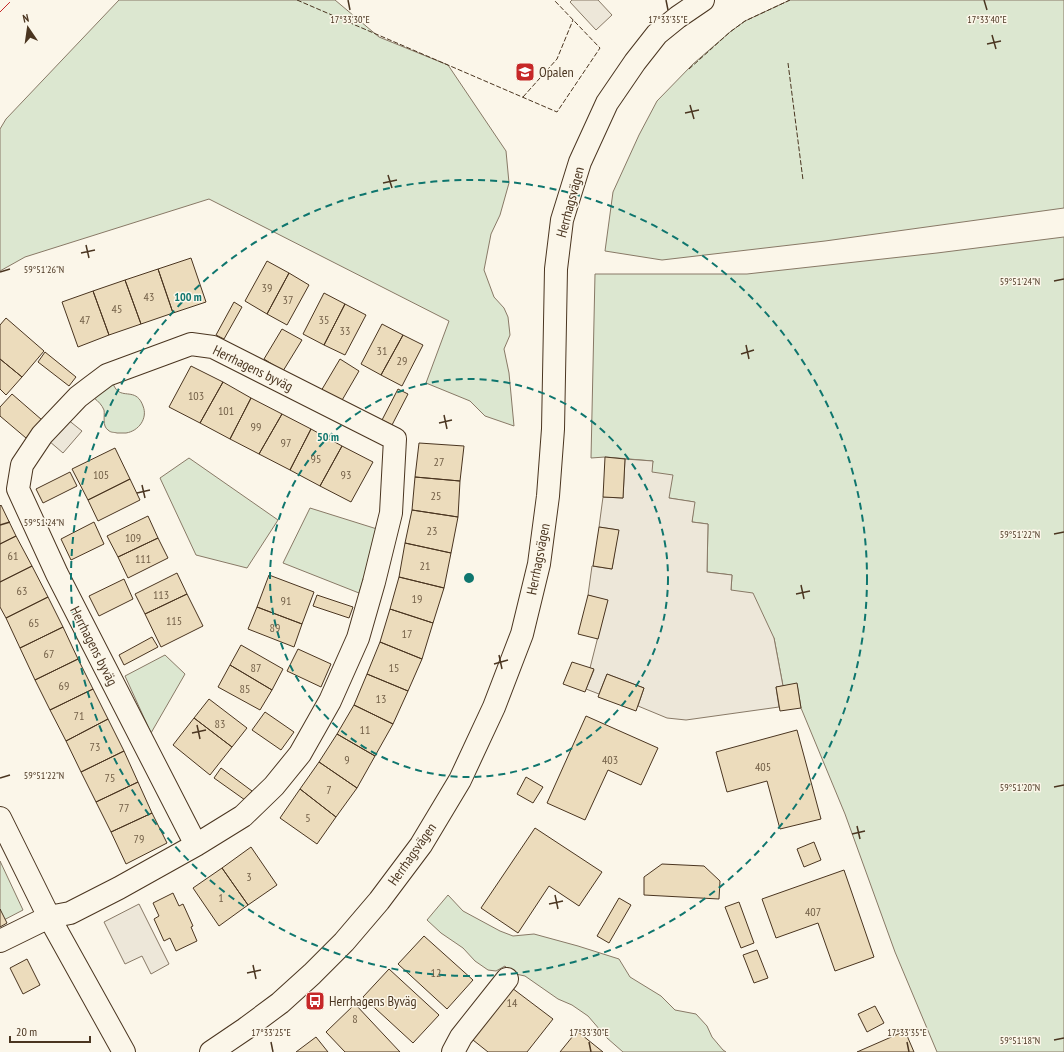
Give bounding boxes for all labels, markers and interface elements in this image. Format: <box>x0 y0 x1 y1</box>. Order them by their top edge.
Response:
north arrow <box>8 8 48 48</box>
text: N <box>21 11 30 26</box>
text: 17°33'30"E <box>330 13 370 26</box>
text: 17°33'35"E <box>648 13 688 26</box>
text: 17°33'40"E <box>967 13 1007 26</box>
school or university icon: Opalen <box>514 61 536 83</box>
place label: Opalen <box>539 63 574 81</box>
street label: Herrhagsvägen <box>552 165 588 239</box>
text: 59°51'26"N <box>24 263 64 276</box>
text: 59°51'24"N <box>1000 275 1040 288</box>
house number: 39 <box>262 280 272 295</box>
house number: 43 <box>144 289 154 304</box>
text: 100 m <box>174 289 202 304</box>
house number: 37 <box>283 292 293 307</box>
house number: 45 <box>112 301 122 316</box>
house number: 47 <box>80 312 90 327</box>
house number: 35 <box>319 312 329 327</box>
house number: 33 <box>340 323 350 338</box>
street label: Herrhagens byväg <box>210 341 296 395</box>
house number: 31 <box>377 343 387 358</box>
house number: 29 <box>397 353 407 368</box>
house number: 103 <box>188 388 204 403</box>
house number: 101 <box>218 403 234 418</box>
house number: 99 <box>251 419 261 434</box>
text: 50 m <box>317 429 339 444</box>
house number: 97 <box>281 435 291 450</box>
house number: 95 <box>311 451 321 466</box>
house number: 27 <box>434 454 444 469</box>
house number: 105 <box>93 467 109 482</box>
house number: 93 <box>341 467 351 482</box>
house number: 25 <box>431 488 441 503</box>
text: 59°51'24"N <box>24 516 64 529</box>
street label: Herrhagsvägen <box>522 522 554 596</box>
house number: 23 <box>427 523 437 538</box>
text: 59°51'22"N <box>1000 528 1040 541</box>
house number: 109 <box>125 530 141 545</box>
house number: 61 <box>8 548 18 563</box>
house number: 111 <box>135 551 151 566</box>
house number: 21 <box>420 558 430 573</box>
centre of rings <box>462 571 476 585</box>
house number: 63 <box>17 583 27 598</box>
house number: 113 <box>153 587 169 602</box>
house number: 19 <box>412 591 422 606</box>
house number: 91 <box>281 593 291 608</box>
street label: Herrhagens byväg <box>66 603 122 689</box>
house number: 115 <box>166 613 182 628</box>
house number: 65 <box>29 615 39 630</box>
house number: 89 <box>270 620 280 635</box>
house number: 17 <box>402 626 412 641</box>
house number: 67 <box>44 646 54 661</box>
house number: 87 <box>251 660 261 675</box>
house number: 15 <box>389 660 399 675</box>
house number: 69 <box>59 678 69 693</box>
house number: 85 <box>240 681 250 696</box>
house number: 13 <box>376 691 386 706</box>
house number: 71 <box>74 708 84 723</box>
house number: 83 <box>215 716 225 731</box>
house number: 11 <box>360 722 370 737</box>
house number: 73 <box>90 739 100 754</box>
house number: 9 <box>344 752 350 767</box>
house number: 403 <box>602 752 618 767</box>
house number: 405 <box>755 759 771 774</box>
text: 59°51'22"N <box>24 769 64 782</box>
house number: 75 <box>105 770 115 785</box>
text: 59°51'20"N <box>1000 781 1040 794</box>
house number: 7 <box>326 782 332 797</box>
house number: 77 <box>119 800 129 815</box>
house number: 5 <box>305 810 311 825</box>
street label: Herrhagsvägen <box>384 819 440 889</box>
house number: 79 <box>134 831 144 846</box>
house number: 3 <box>246 869 252 884</box>
house number: 1 <box>218 890 224 905</box>
house number: 407 <box>805 904 821 919</box>
house number: 12 <box>431 965 441 980</box>
bus stop icon: Herrhagens Byväg <box>304 990 326 1012</box>
place label: Herrhagens Byväg <box>329 992 417 1010</box>
house number: 14 <box>507 995 518 1010</box>
house number: 8 <box>352 1011 358 1026</box>
scale bar <box>10 1018 90 1044</box>
text: 20 m <box>16 1024 37 1039</box>
text: 17°33'25"E <box>251 1026 291 1039</box>
text: 17°33'30"E <box>569 1026 609 1039</box>
text: 17°33'35"E <box>887 1026 927 1039</box>
text: 59°51'18"N <box>1000 1034 1040 1047</box>

